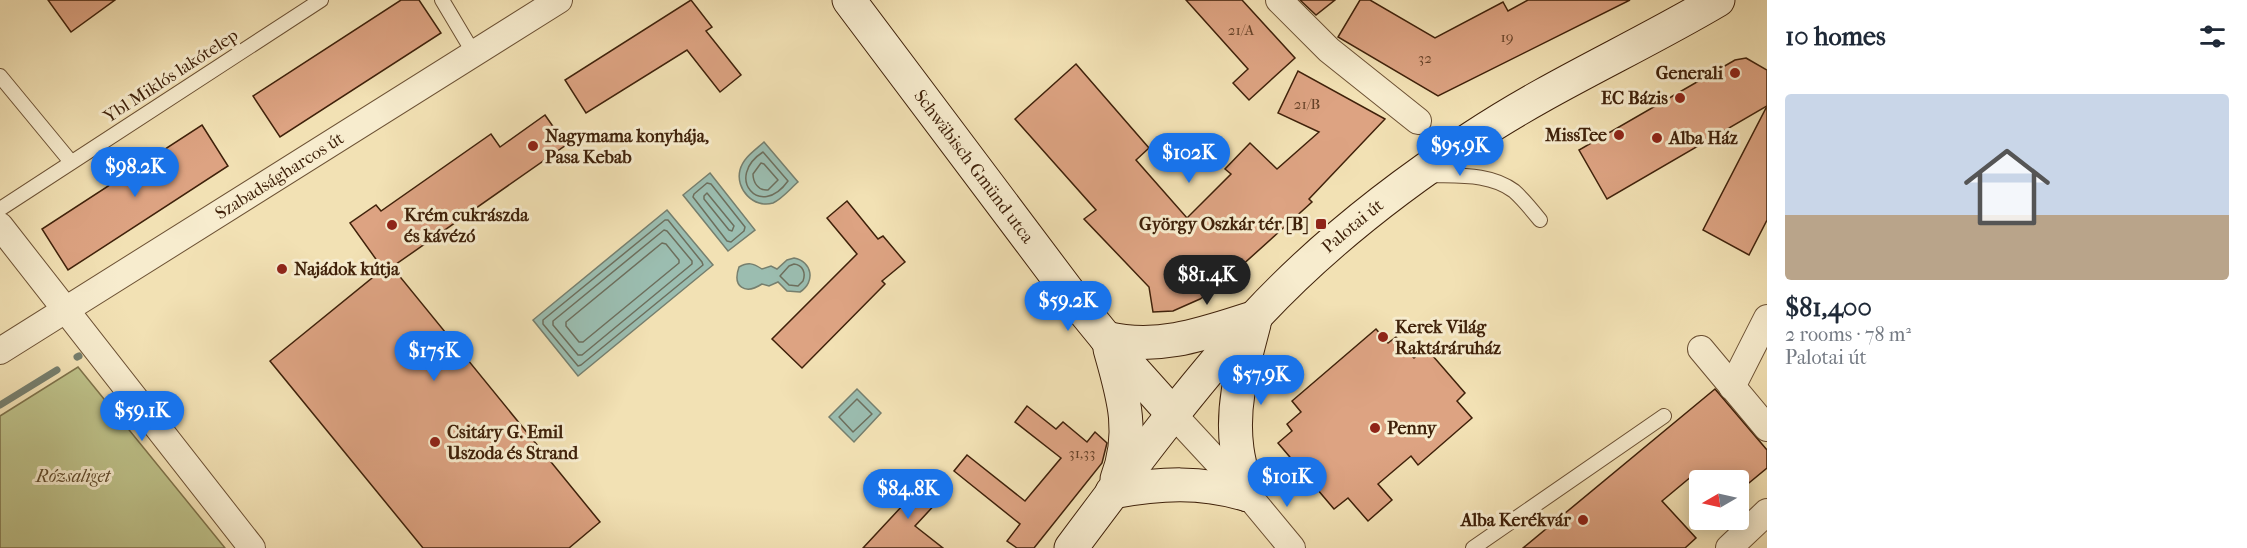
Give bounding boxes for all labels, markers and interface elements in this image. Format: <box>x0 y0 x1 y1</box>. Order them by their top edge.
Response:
icon: filters <box>2196 20 2229 53</box>
house number: 21/A <box>1228 21 1254 39</box>
text: 10 homes <box>1785 21 1886 52</box>
street label: Ybl Miklós lakótelep <box>99 25 242 128</box>
house number: 19 <box>1500 28 1514 46</box>
house number: 32 <box>1418 49 1432 67</box>
place label: Generali <box>1656 63 1724 84</box>
marker: Generali <box>1728 66 1742 80</box>
street label: Schwäbisch Gmünd utca <box>910 86 1039 248</box>
place label: EC Bázis <box>1601 88 1668 109</box>
marker: EC Bázis <box>1673 91 1687 105</box>
house number: 21/B <box>1294 95 1320 113</box>
place label: MissTee <box>1544 125 1607 146</box>
place label: Nagymama konyhája, Pasa Kebab <box>545 126 709 168</box>
pin: $95.9K <box>1411 126 1509 177</box>
street label: Szabadságharcos út <box>211 127 348 224</box>
marker: MissTee <box>1612 128 1626 142</box>
place label: Alba Ház <box>1668 128 1738 149</box>
marker: Alba Ház <box>1650 131 1664 145</box>
pin: $102K <box>1147 133 1231 184</box>
icon: home <box>1953 133 2061 241</box>
text: $95.9K <box>1431 134 1489 157</box>
marker: Nagymama konyhája, Pasa Kebab <box>526 139 540 153</box>
text: $102K <box>1162 141 1216 164</box>
pin: $98.2K <box>86 147 184 198</box>
text: $98.2K <box>105 155 165 178</box>
street label: Palotai út <box>1317 194 1388 257</box>
place label: Krém cukrászda és kávézó <box>404 205 529 247</box>
place label: György Oszkár tér [B] <box>1139 214 1309 235</box>
marker: György Oszkár tér [B] <box>1314 217 1328 231</box>
marker: Krém cukrászda és kávézó <box>385 218 399 232</box>
pin: $81.4K <box>1158 255 1256 306</box>
place label: Najádok kútja <box>294 259 400 280</box>
marker: Najádok kútja <box>275 262 289 276</box>
text: $81.4K <box>1178 263 1236 286</box>
pin: $59.2K <box>1019 281 1117 332</box>
text: $59.2K <box>1039 289 1097 312</box>
text: $81,400 <box>1785 292 1872 323</box>
place label: Kerek Világ Raktáráruház <box>1395 317 1501 359</box>
text: 2 rooms · 78 m² <box>1785 323 1911 346</box>
marker: Kerek Világ Raktáráruház <box>1376 330 1390 344</box>
pin: $175K <box>392 331 476 382</box>
text: $175K <box>409 339 459 362</box>
text: Palotai út <box>1785 346 1867 369</box>
pin: $57.9K <box>1212 355 1310 406</box>
text: $57.9K <box>1232 363 1290 386</box>
pin: $59.1K <box>93 391 191 442</box>
text: $59.1K <box>114 399 170 422</box>
place label: Penny <box>1387 418 1438 439</box>
marker: Penny <box>1368 421 1382 435</box>
place label: Csitáry G. Emil Uszoda és Strand <box>446 422 579 464</box>
marker: Csitáry G. Emil Uszoda és Strand <box>428 435 442 449</box>
house number: 31,33 <box>1069 444 1095 462</box>
pin: $101K <box>1245 457 1329 508</box>
text: $101K <box>1262 465 1312 488</box>
park label: Rózsaliget <box>35 466 112 487</box>
pin: $84.8K <box>859 469 957 520</box>
north arrow <box>1689 470 1749 530</box>
map controls <box>1689 470 1749 530</box>
text: $84.8K <box>877 477 939 500</box>
place label: Alba Kerékvár <box>1460 510 1571 531</box>
marker: Alba Kerékvár <box>1576 513 1590 527</box>

